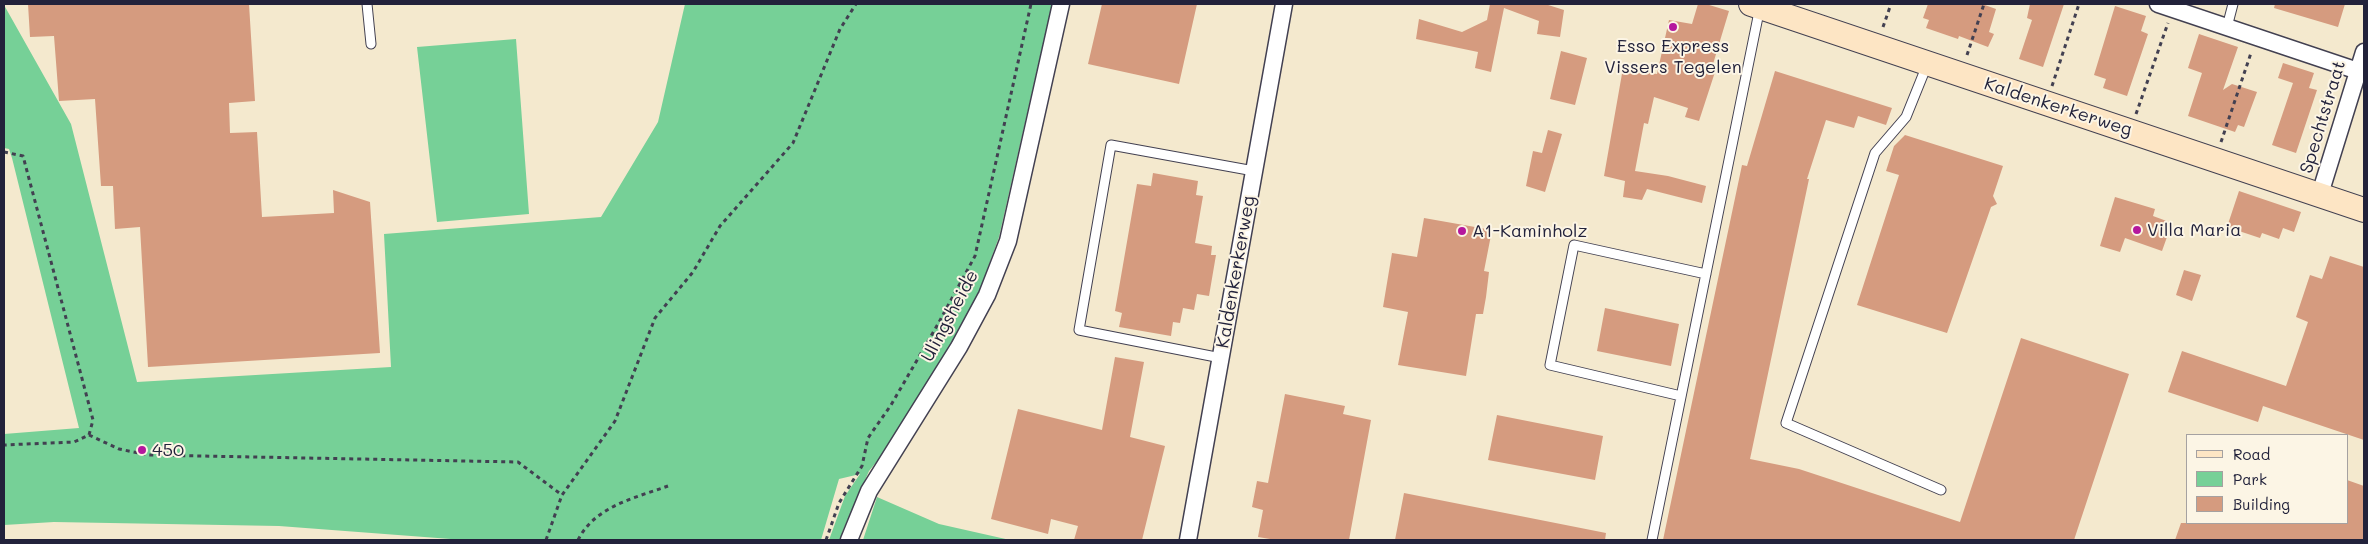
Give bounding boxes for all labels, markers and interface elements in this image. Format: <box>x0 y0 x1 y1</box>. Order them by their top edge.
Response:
marker: Esso Express Vissers Tegelen <box>1667 21 1679 33</box>
place label: Esso Express Vissers Tegelen <box>1604 35 1742 78</box>
street label: Spechtstraat <box>2296 58 2350 176</box>
street label: Kaldenkerkerweg <box>1981 73 2135 141</box>
street label: Kaldenkerkerweg <box>1212 194 1260 350</box>
place label: Villa Maria <box>2147 219 2241 241</box>
place label: A1-Kaminholz <box>1472 220 1587 242</box>
marker: Villa Maria <box>2131 224 2143 236</box>
marker: A1-Kaminholz <box>1456 225 1468 237</box>
street label: Ulingsheide <box>917 267 983 365</box>
legend <box>2186 434 2348 524</box>
place label: 450 <box>152 439 184 461</box>
marker: 450 <box>136 444 148 456</box>
text: Road <box>2233 444 2270 464</box>
text: Park <box>2233 469 2267 489</box>
text: Building <box>2233 494 2290 514</box>

